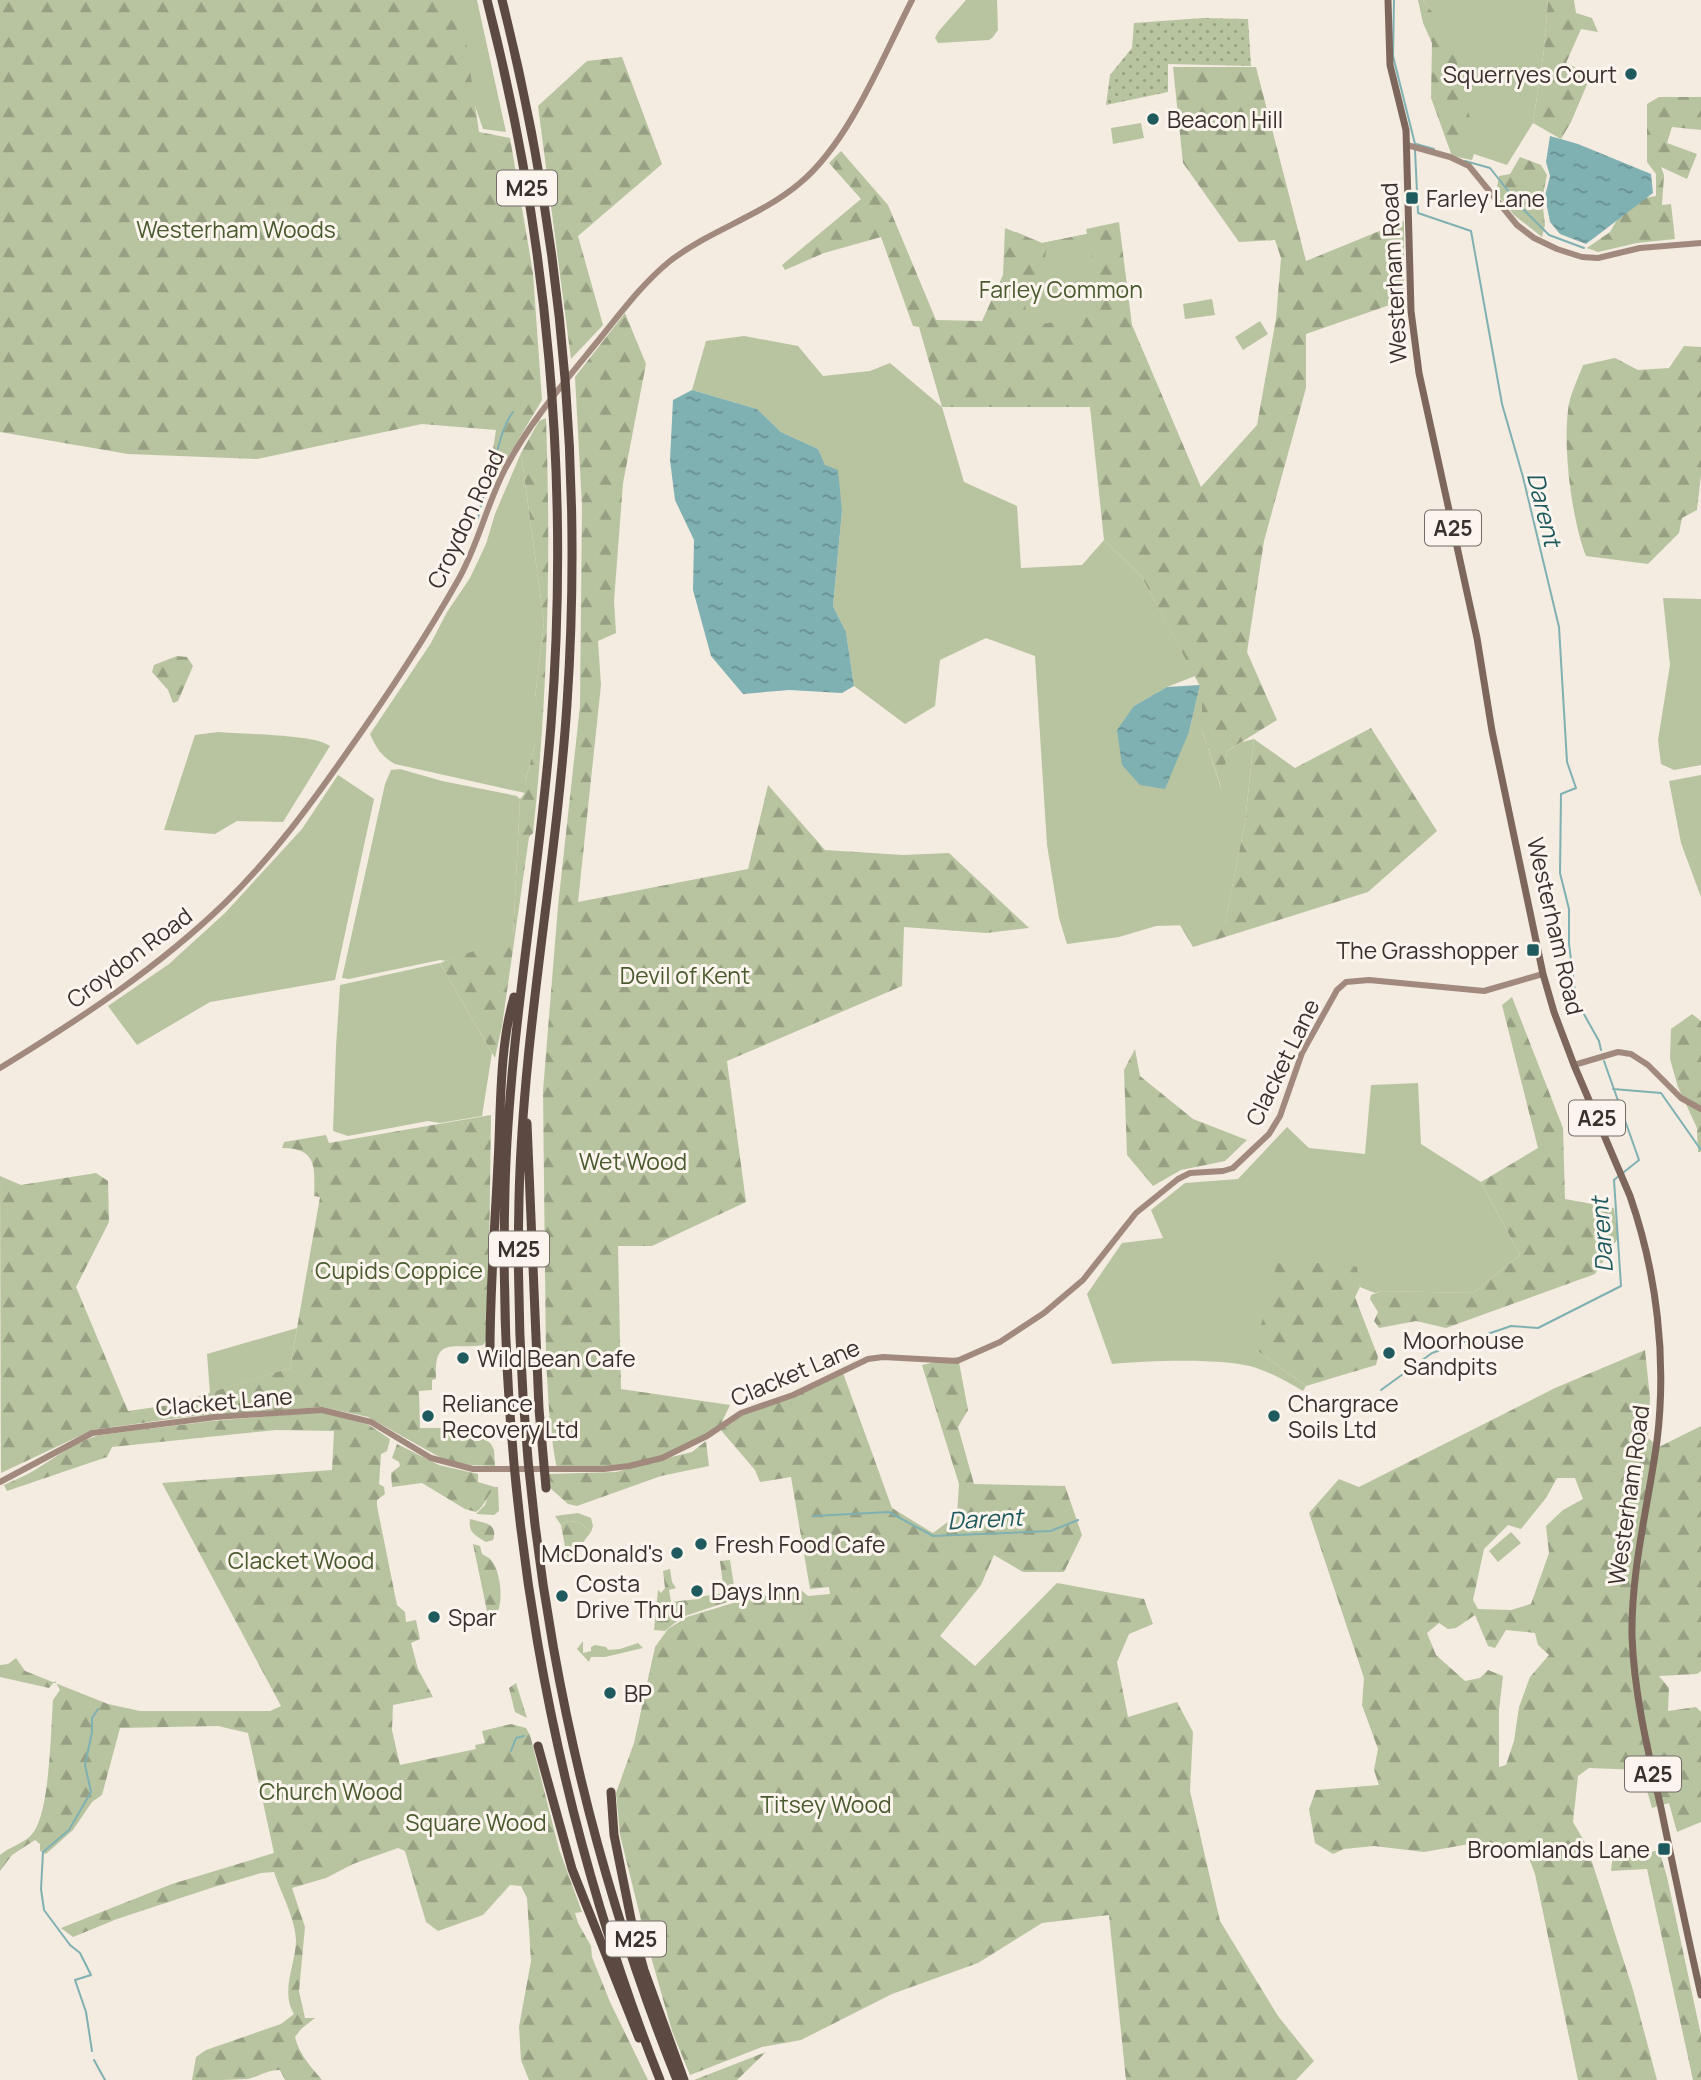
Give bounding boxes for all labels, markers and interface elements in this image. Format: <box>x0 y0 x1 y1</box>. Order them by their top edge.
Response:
place label: Squerryes Court <box>1443 58 1617 90</box>
marker: Squerryes Court <box>1623 66 1639 82</box>
place label: Beacon Hill <box>1167 103 1283 135</box>
marker: Beacon Hill <box>1145 111 1161 127</box>
road number: M25 <box>497 170 557 206</box>
street label: Westerham Road <box>1372 182 1414 364</box>
place label: Farley Lane <box>1426 182 1545 214</box>
marker: Farley Lane <box>1404 190 1420 206</box>
park label: Westerham Woods <box>136 213 336 245</box>
park label: Farley Common <box>979 273 1143 305</box>
street label: Croydon Road <box>419 445 511 593</box>
water label: Darent <box>1520 468 1571 552</box>
road number: A25 <box>1425 510 1481 546</box>
street label: Westerham Road <box>1520 834 1592 1018</box>
street label: Croydon Road <box>60 899 198 1015</box>
place label: The Grasshopper <box>1336 934 1519 966</box>
marker: The Grasshopper <box>1525 942 1541 958</box>
park label: Devil of Kent <box>620 959 750 991</box>
street label: Clacket Lane <box>1238 993 1326 1131</box>
road number: A25 <box>1569 1100 1625 1136</box>
park label: Wet Wood <box>579 1145 687 1177</box>
water label: Darent <box>1582 1194 1620 1274</box>
road number: M25 <box>489 1232 549 1266</box>
park label: Cupids Coppice <box>315 1254 483 1286</box>
place label: Moorhouse Sandpits <box>1403 1324 1524 1382</box>
street label: Clacket Lane <box>726 1330 864 1414</box>
place label: Wild Bean Cafe <box>477 1342 636 1374</box>
marker: Moorhouse Sandpits <box>1381 1345 1397 1361</box>
marker: Wild Bean Cafe <box>455 1350 471 1366</box>
street label: Clacket Lane <box>154 1379 294 1423</box>
place label: Reliance Recovery Ltd <box>442 1387 579 1445</box>
place label: Chargrace Soils Ltd <box>1288 1387 1399 1445</box>
street label: Westerham Road <box>1600 1403 1656 1587</box>
marker: Reliance Recovery Ltd <box>420 1408 436 1424</box>
marker: Chargrace Soils Ltd <box>1266 1408 1282 1424</box>
water label: Darent <box>946 1499 1026 1536</box>
place label: Fresh Food Cafe <box>715 1528 885 1560</box>
marker: Fresh Food Cafe <box>693 1536 709 1552</box>
place label: McDonald's <box>541 1537 663 1569</box>
park label: Clacket Wood <box>228 1544 374 1576</box>
marker: McDonald's <box>669 1545 685 1561</box>
place label: Costa Drive Thru <box>576 1567 684 1625</box>
place label: Days Inn <box>711 1575 800 1607</box>
marker: Days Inn <box>689 1583 705 1599</box>
marker: Costa Drive Thru <box>554 1588 570 1604</box>
place label: Spar <box>448 1601 497 1633</box>
marker: Spar <box>426 1609 442 1625</box>
place label: BP <box>624 1677 652 1709</box>
marker: BP <box>602 1685 618 1701</box>
road number: A25 <box>1625 1756 1681 1792</box>
park label: Church Wood <box>259 1775 403 1807</box>
park label: Titsey Wood <box>760 1788 892 1820</box>
park label: Square Wood <box>405 1806 547 1838</box>
place label: Broomlands Lane <box>1468 1833 1650 1865</box>
marker: Broomlands Lane <box>1656 1841 1672 1857</box>
road number: M25 <box>606 1922 666 1956</box>

